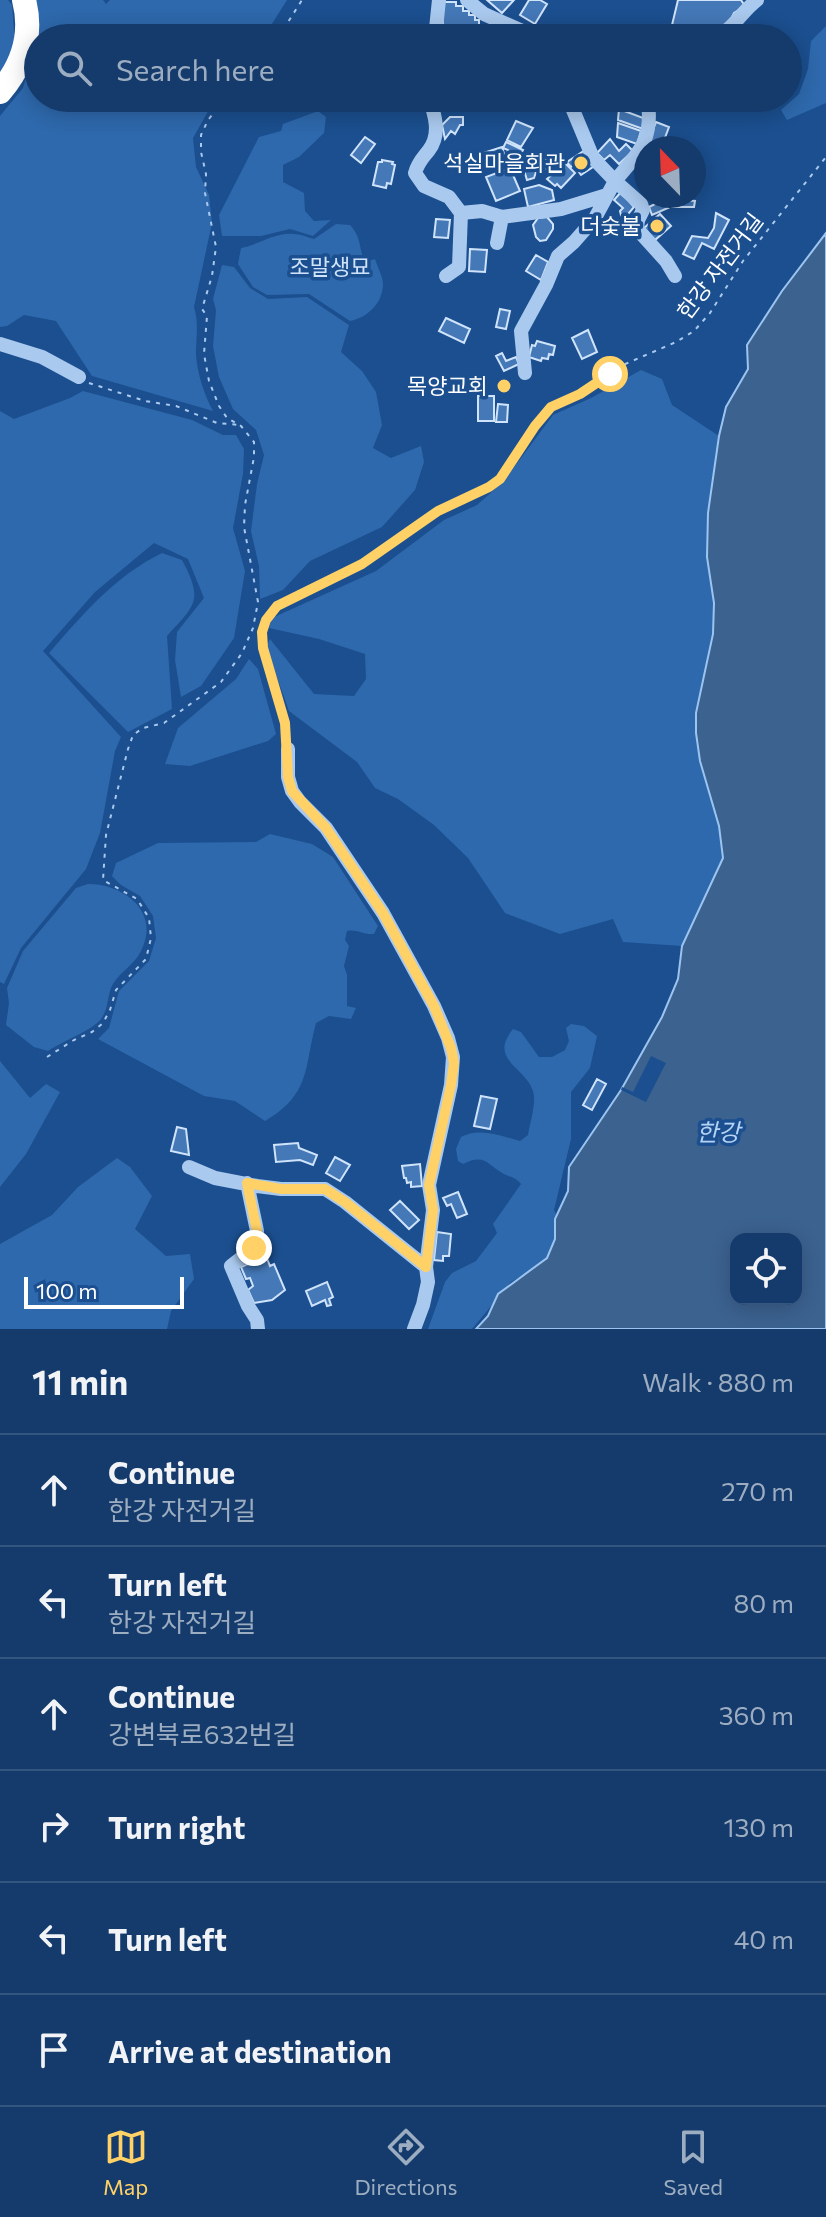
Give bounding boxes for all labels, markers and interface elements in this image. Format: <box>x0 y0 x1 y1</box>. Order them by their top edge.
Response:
search box <box>24 24 802 112</box>
icon: search <box>52 46 96 90</box>
text: Search here <box>116 50 275 87</box>
north arrow <box>634 136 706 208</box>
place label: 석실마을회관 <box>444 149 565 176</box>
marker: 석실마을회관 <box>572 154 590 172</box>
street label: 한강 자전거길 <box>671 207 768 324</box>
place label: 더숯불 <box>580 212 641 239</box>
marker: 더숯불 <box>648 217 666 235</box>
park label: 조말생묘 <box>290 253 370 280</box>
route start <box>592 356 628 392</box>
place label: 목양교회 <box>407 372 488 399</box>
marker: 목양교회 <box>495 377 513 395</box>
water label: 한강 <box>696 1117 743 1146</box>
route end <box>236 1230 272 1266</box>
map controls <box>730 1233 802 1305</box>
button: locate <box>730 1233 802 1305</box>
scale bar <box>24 1273 184 1309</box>
text: 100 m <box>36 1277 98 1304</box>
text: 11 min <box>32 1360 128 1402</box>
text: Walk · 880 m <box>642 1366 794 1397</box>
text: Continue <box>108 1453 235 1490</box>
icon: ahead <box>32 1468 76 1512</box>
text: 270 m <box>721 1475 794 1506</box>
text: 한강 자전거길 <box>108 1494 257 1525</box>
text: Turn left <box>108 1565 227 1602</box>
icon: left <box>32 1580 76 1624</box>
text: 80 m <box>734 1587 794 1618</box>
text: 한강 자전거길 <box>108 1606 257 1637</box>
text: Continue <box>108 1677 235 1714</box>
icon: ahead <box>32 1692 76 1736</box>
text: 360 m <box>719 1699 794 1730</box>
text: 강변북로632번길 <box>108 1718 296 1749</box>
icon: right <box>32 1804 76 1848</box>
text: Turn right <box>108 1808 245 1845</box>
text: 130 m <box>723 1811 794 1842</box>
icon: left <box>32 1916 76 1960</box>
text: Turn left <box>108 1920 227 1957</box>
text: 40 m <box>734 1923 794 1954</box>
icon: arrive <box>32 2028 76 2072</box>
text: Arrive at destination <box>108 2032 392 2069</box>
tab: Map <box>103 2125 148 2200</box>
tab: Directions <box>354 2125 458 2200</box>
tab: Saved <box>664 2125 723 2200</box>

